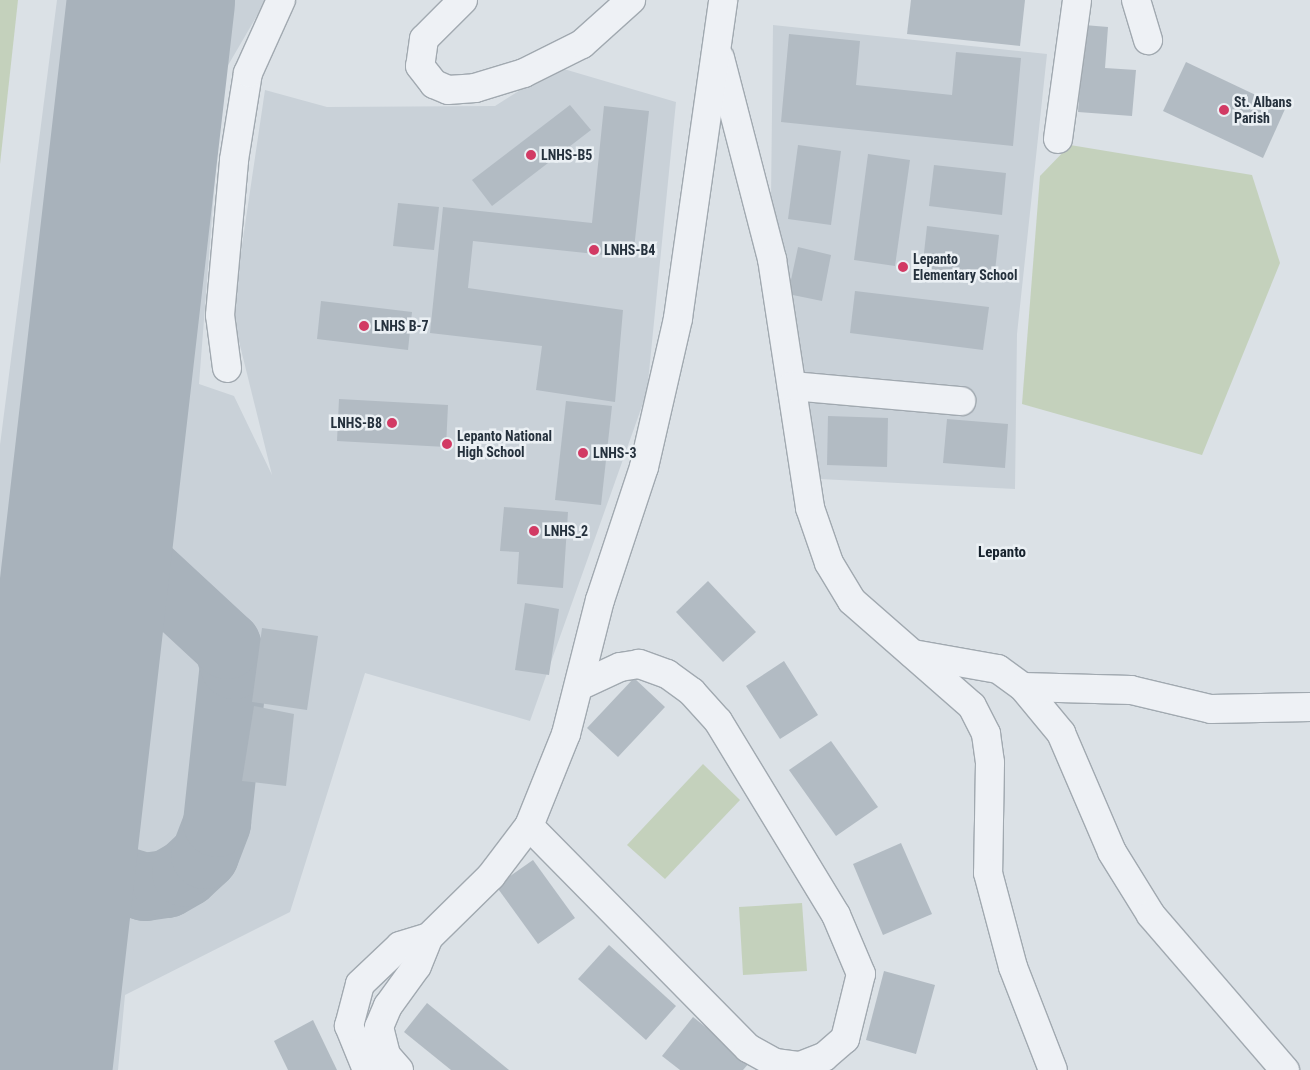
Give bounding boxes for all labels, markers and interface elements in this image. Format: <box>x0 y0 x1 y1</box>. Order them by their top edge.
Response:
place label: St. Albans Parish <box>1234 94 1292 126</box>
marker: St. Albans Parish <box>1218 104 1230 116</box>
place label: LNHS-B5 <box>541 147 592 163</box>
marker: LNHS-B5 <box>525 149 537 161</box>
place label: LNHS-B4 <box>604 242 655 258</box>
marker: LNHS-B4 <box>588 244 600 256</box>
place label: Lepanto Elementary School <box>913 251 1018 284</box>
marker: Lepanto Elementary School <box>897 261 909 273</box>
place label: LNHS B-7 <box>374 318 429 334</box>
marker: LNHS B-7 <box>358 320 370 332</box>
place label: LNHS-B8 <box>331 415 382 431</box>
marker: LNHS-B8 <box>386 417 398 429</box>
place label: Lepanto National High School <box>457 428 552 461</box>
marker: Lepanto National High School <box>441 438 453 450</box>
place label: LNHS-3 <box>593 445 637 461</box>
marker: LNHS-3 <box>577 447 589 459</box>
place label: LNHS_2 <box>544 523 588 539</box>
marker: LNHS_2 <box>528 525 540 537</box>
district label: Lepanto <box>978 544 1026 562</box>

